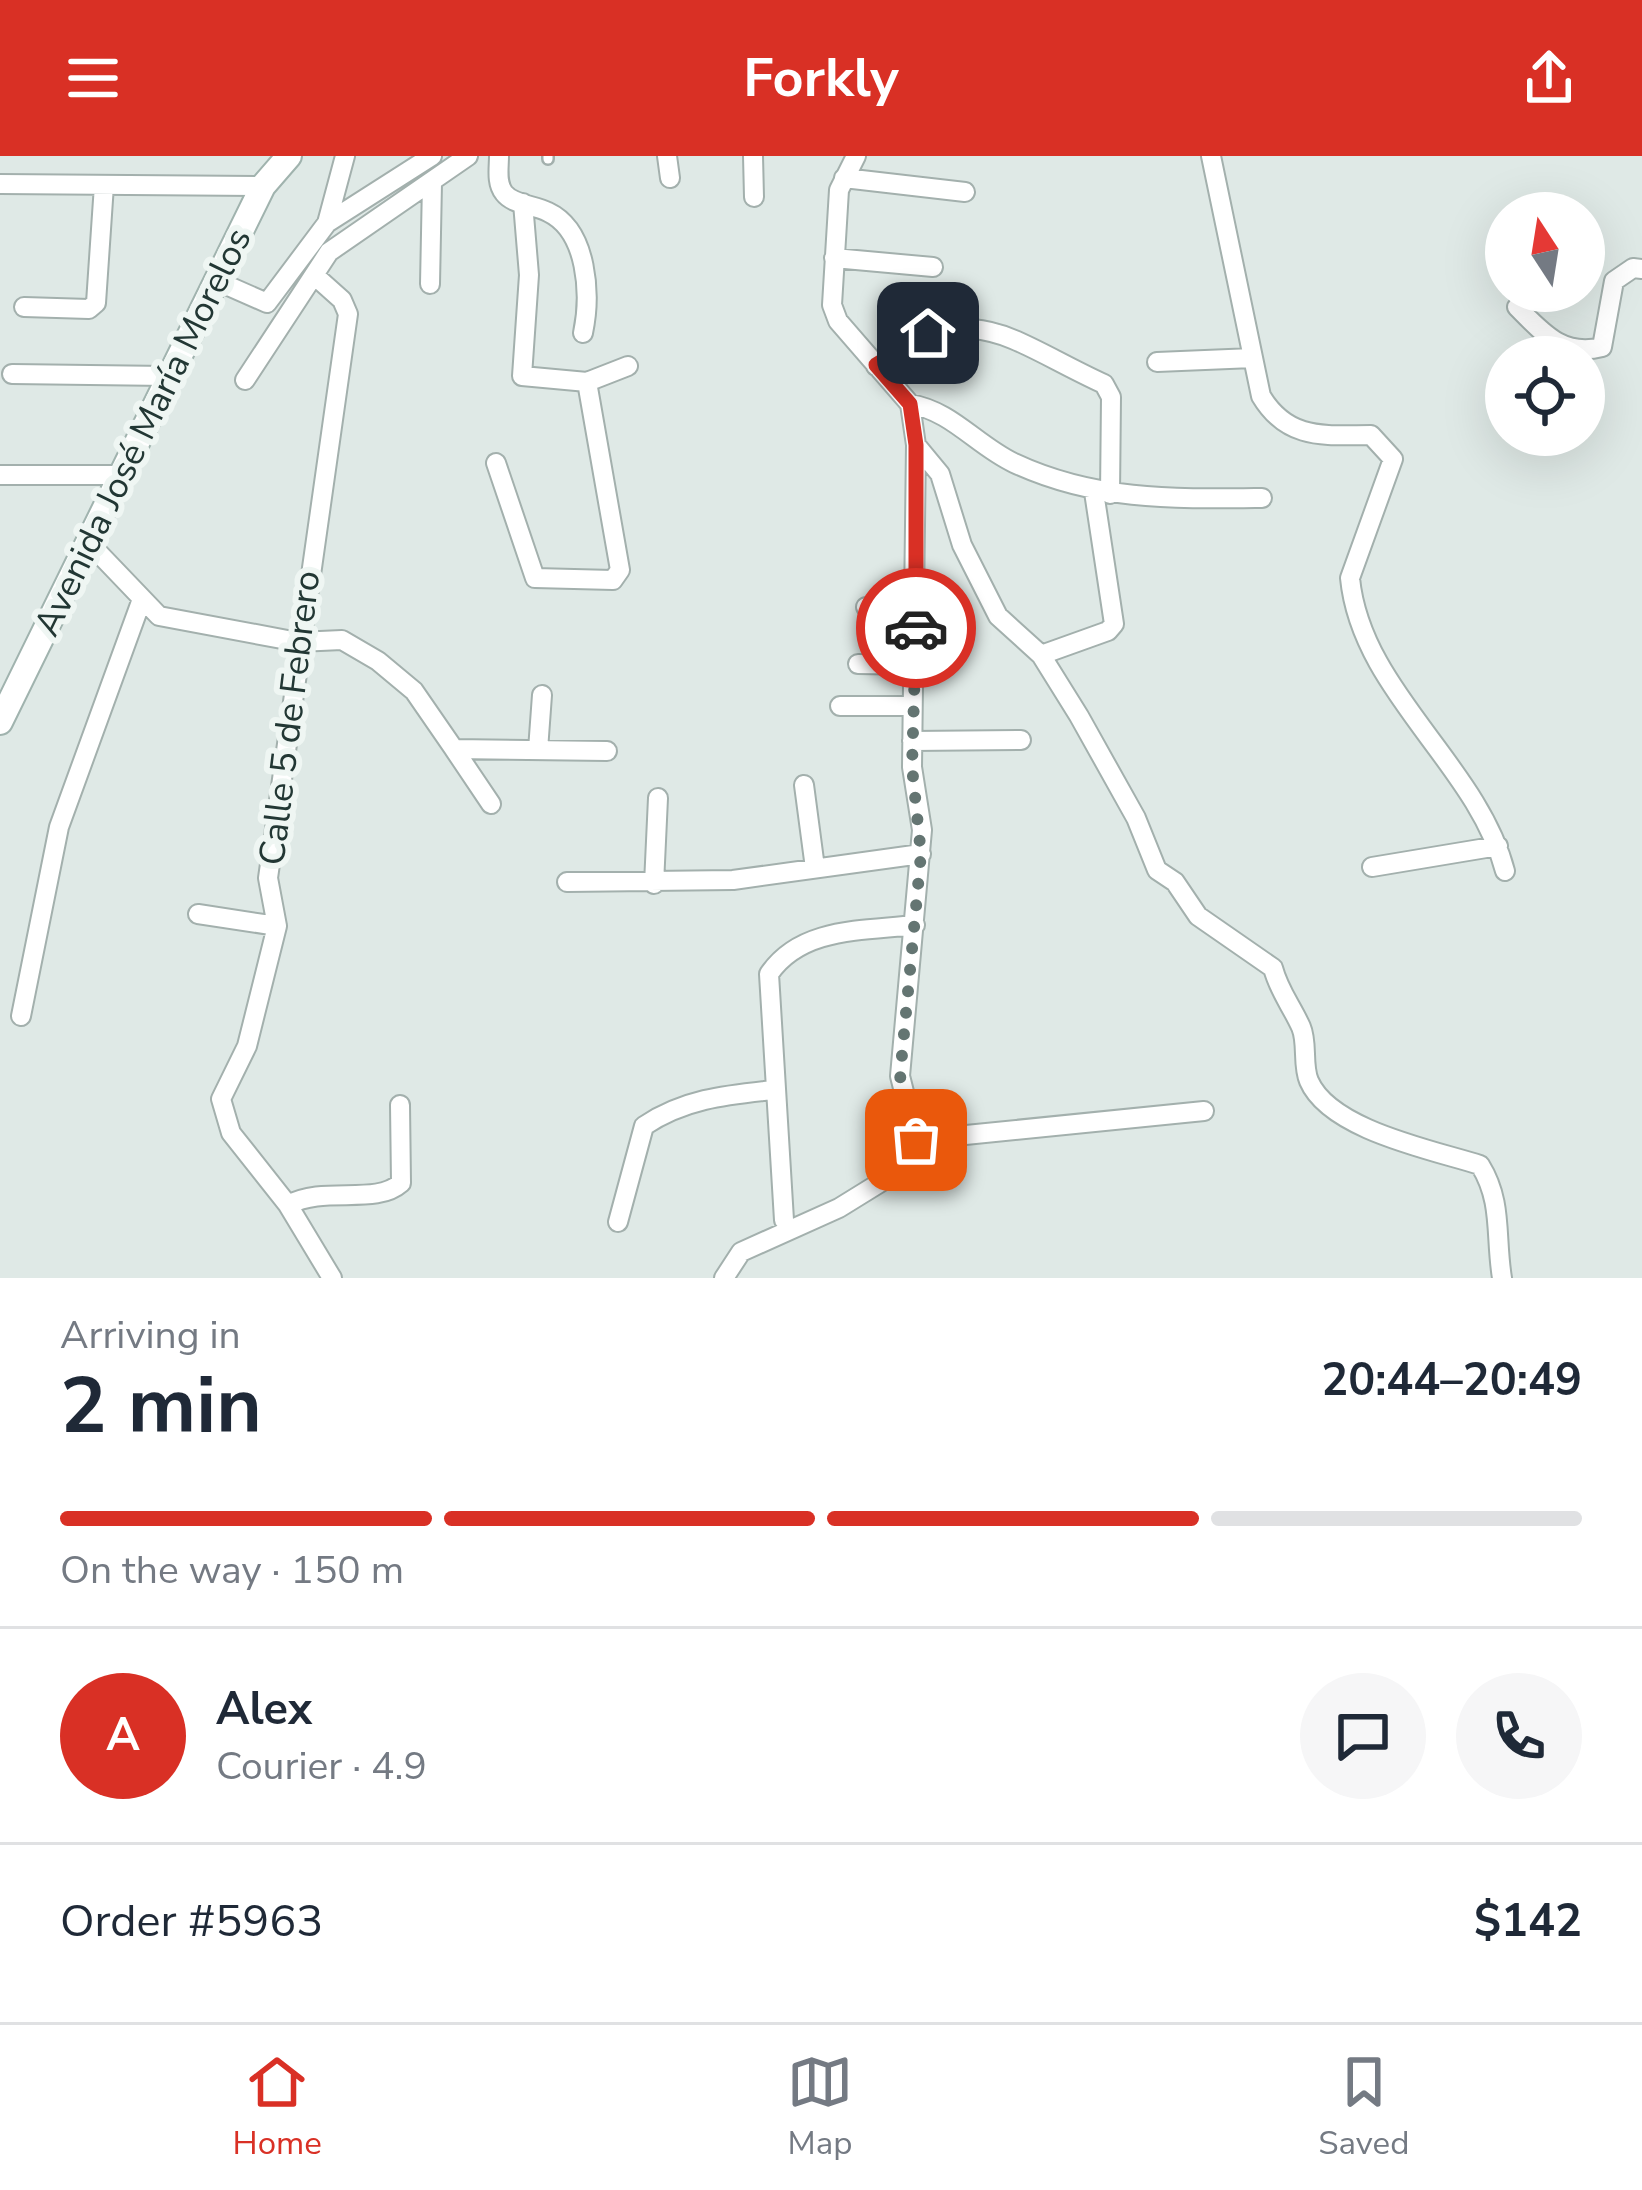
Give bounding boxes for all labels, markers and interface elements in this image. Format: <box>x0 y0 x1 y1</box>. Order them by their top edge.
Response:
text: Forkly <box>743 41 899 115</box>
icon: menu <box>60 45 126 111</box>
icon: share <box>1516 45 1582 111</box>
north arrow <box>1485 192 1605 312</box>
map controls <box>1485 192 1605 456</box>
street label: Avenida José María Morelos <box>23 220 263 644</box>
pin <box>877 282 979 384</box>
icon: home <box>895 300 961 366</box>
button: locate <box>1485 336 1605 456</box>
street label: Calle 5 de Febrero <box>248 568 332 868</box>
courier <box>856 568 976 688</box>
icon: car <box>883 595 949 661</box>
pin <box>865 1089 967 1191</box>
icon: bag <box>883 1107 949 1173</box>
text: Arriving in <box>60 1309 241 1362</box>
text: 20:44–20:49 <box>1321 1350 1582 1411</box>
text: 2 min <box>60 1353 262 1460</box>
text: On the way · 150 m <box>60 1544 404 1597</box>
button: chat <box>1300 1673 1426 1799</box>
button: phone <box>1456 1673 1582 1799</box>
text: Alex <box>216 1679 312 1740</box>
text: A <box>106 1705 140 1766</box>
text: Courier · 4.9 <box>216 1740 427 1793</box>
text: Order #5963 <box>60 1891 323 1952</box>
text: $142 <box>1474 1891 1582 1952</box>
tab: Home <box>233 2049 322 2166</box>
tab: Map <box>787 2049 853 2166</box>
tab: Saved <box>1318 2049 1409 2166</box>

